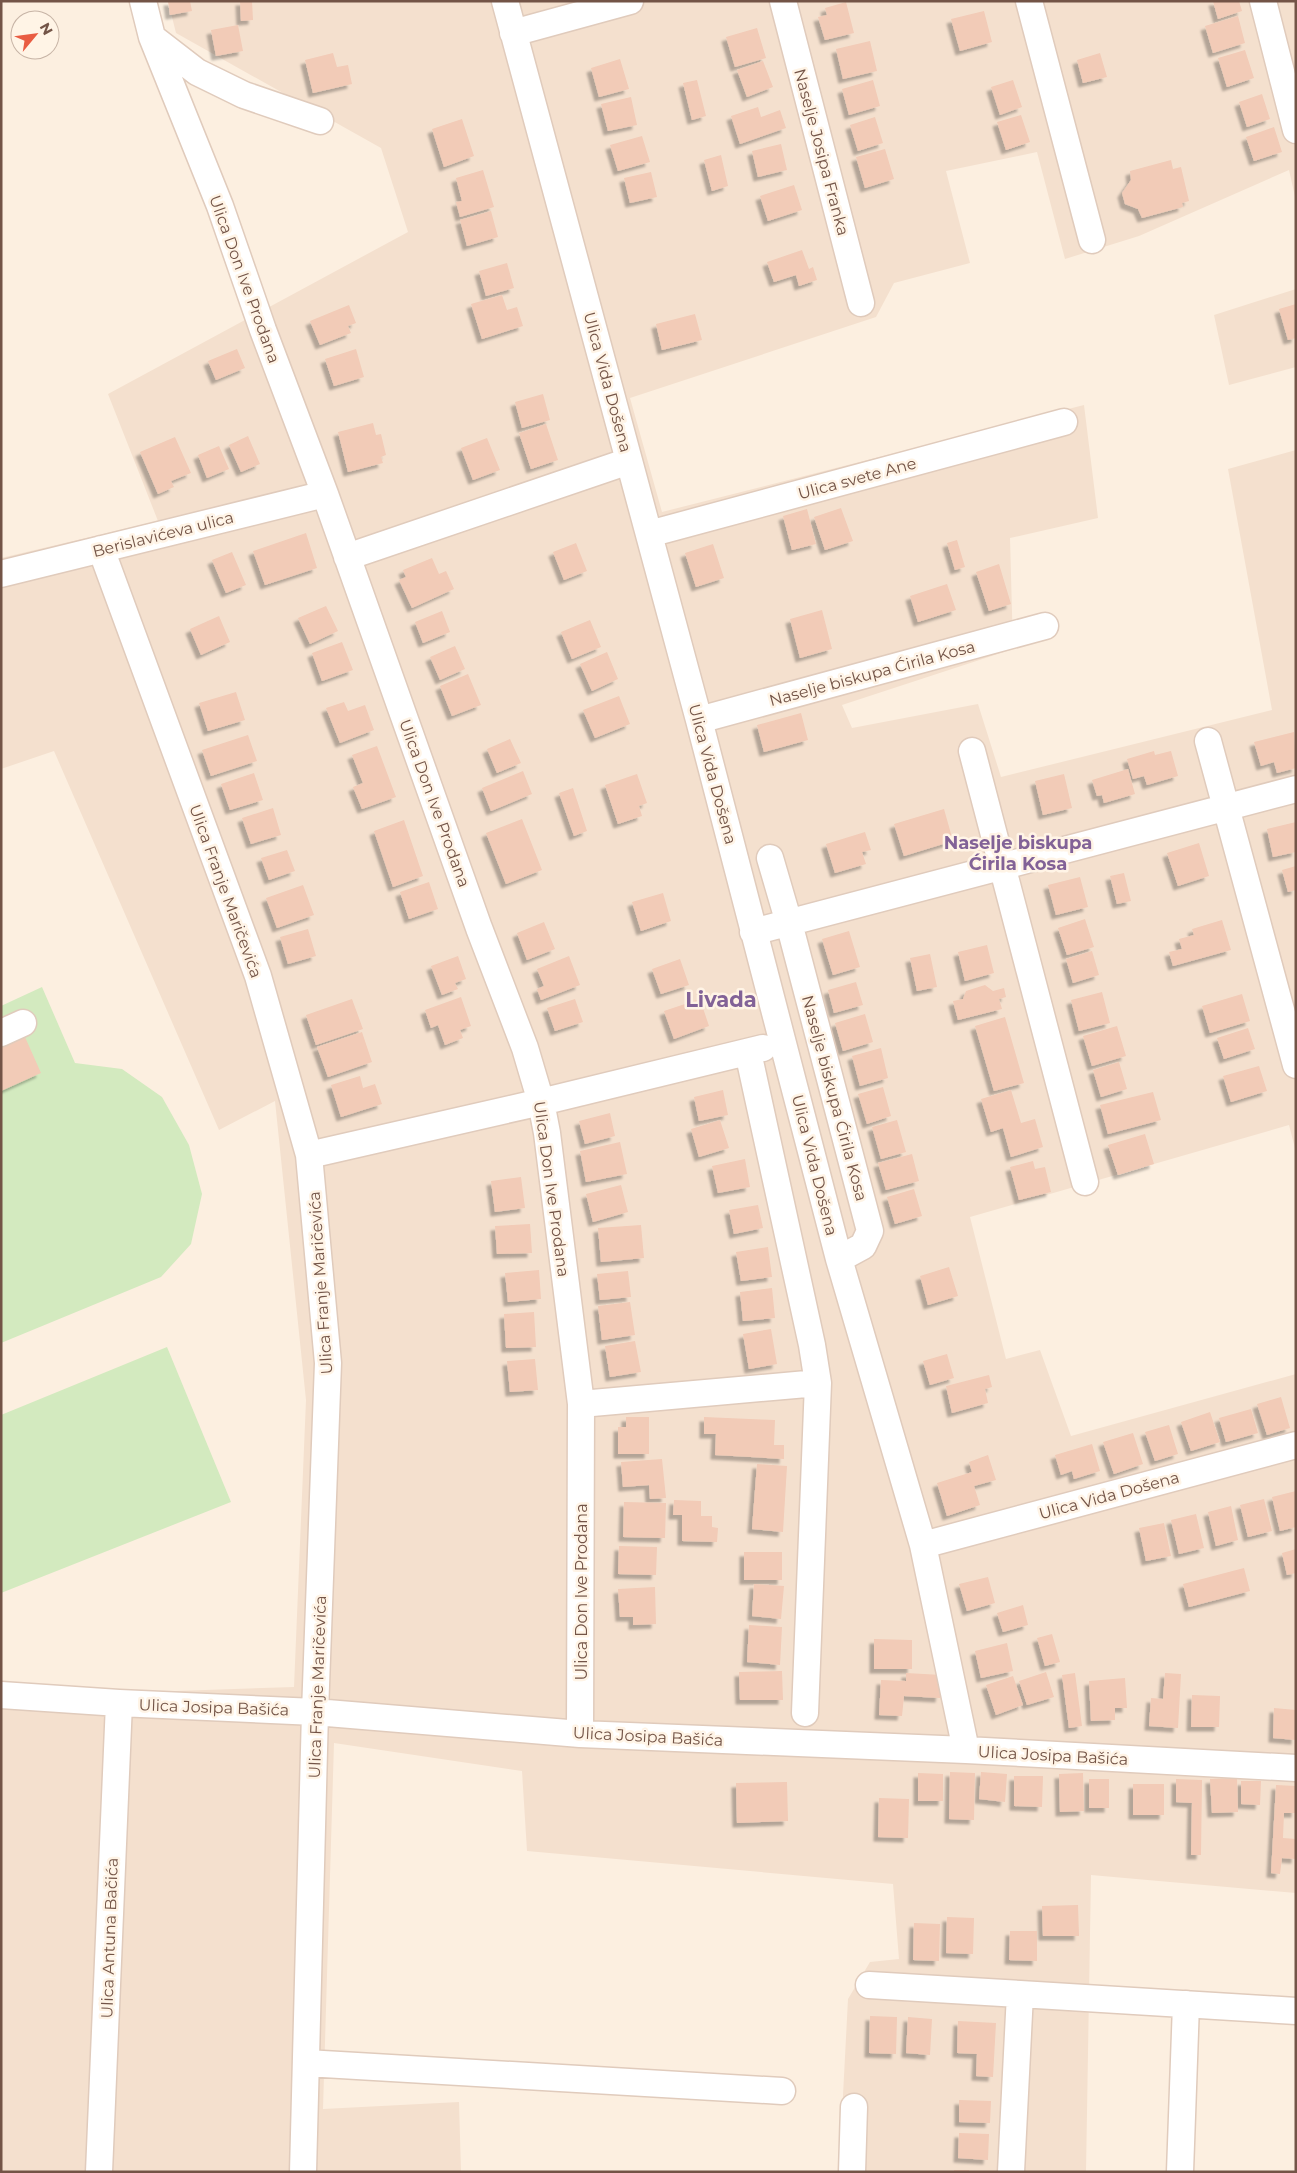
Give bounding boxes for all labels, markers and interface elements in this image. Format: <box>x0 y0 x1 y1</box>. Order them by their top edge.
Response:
north arrow <box>10 10 60 60</box>
text: N <box>36 19 57 38</box>
street label: Naselje Josipa Franka <box>790 67 853 238</box>
street label: Ulica Don Ive Prodana <box>205 193 284 366</box>
street label: Ulica Vida Došena <box>580 310 635 454</box>
street label: Ulica svete Ane <box>796 454 918 503</box>
street label: Berislavićeva ulica <box>91 508 236 561</box>
street label: Naselje biskupa Ćirila Kosa <box>767 637 977 710</box>
street label: Ulica Vida Došena <box>685 702 740 846</box>
street label: Ulica Don Ive Prodana <box>395 717 474 890</box>
street label: Ulica Franje Maričevića <box>185 802 266 981</box>
district label: Naselje biskupa Ćirila Kosa <box>944 832 1092 875</box>
district label: Livada <box>685 987 757 1012</box>
street label: Naselje biskupa Ćirila Kosa <box>798 993 871 1203</box>
street label: Ulica Vida Došena <box>788 1093 841 1238</box>
street label: Ulica Don Ive Prodana <box>530 1100 573 1278</box>
street label: Ulica Franje Maričevića <box>305 1191 336 1375</box>
street label: Ulica Vida Došena <box>1037 1468 1181 1523</box>
street label: Ulica Don Ive Prodana <box>572 1503 591 1681</box>
street label: Ulica Franje Maričevića <box>305 1595 330 1779</box>
street label: Ulica Josipa Bašića <box>138 1695 290 1720</box>
street label: Ulica Josipa Bašića <box>572 1723 724 1750</box>
street label: Ulica Josipa Bašića <box>977 1742 1129 1769</box>
street label: Ulica Antuna Bačića <box>97 1857 122 2019</box>

